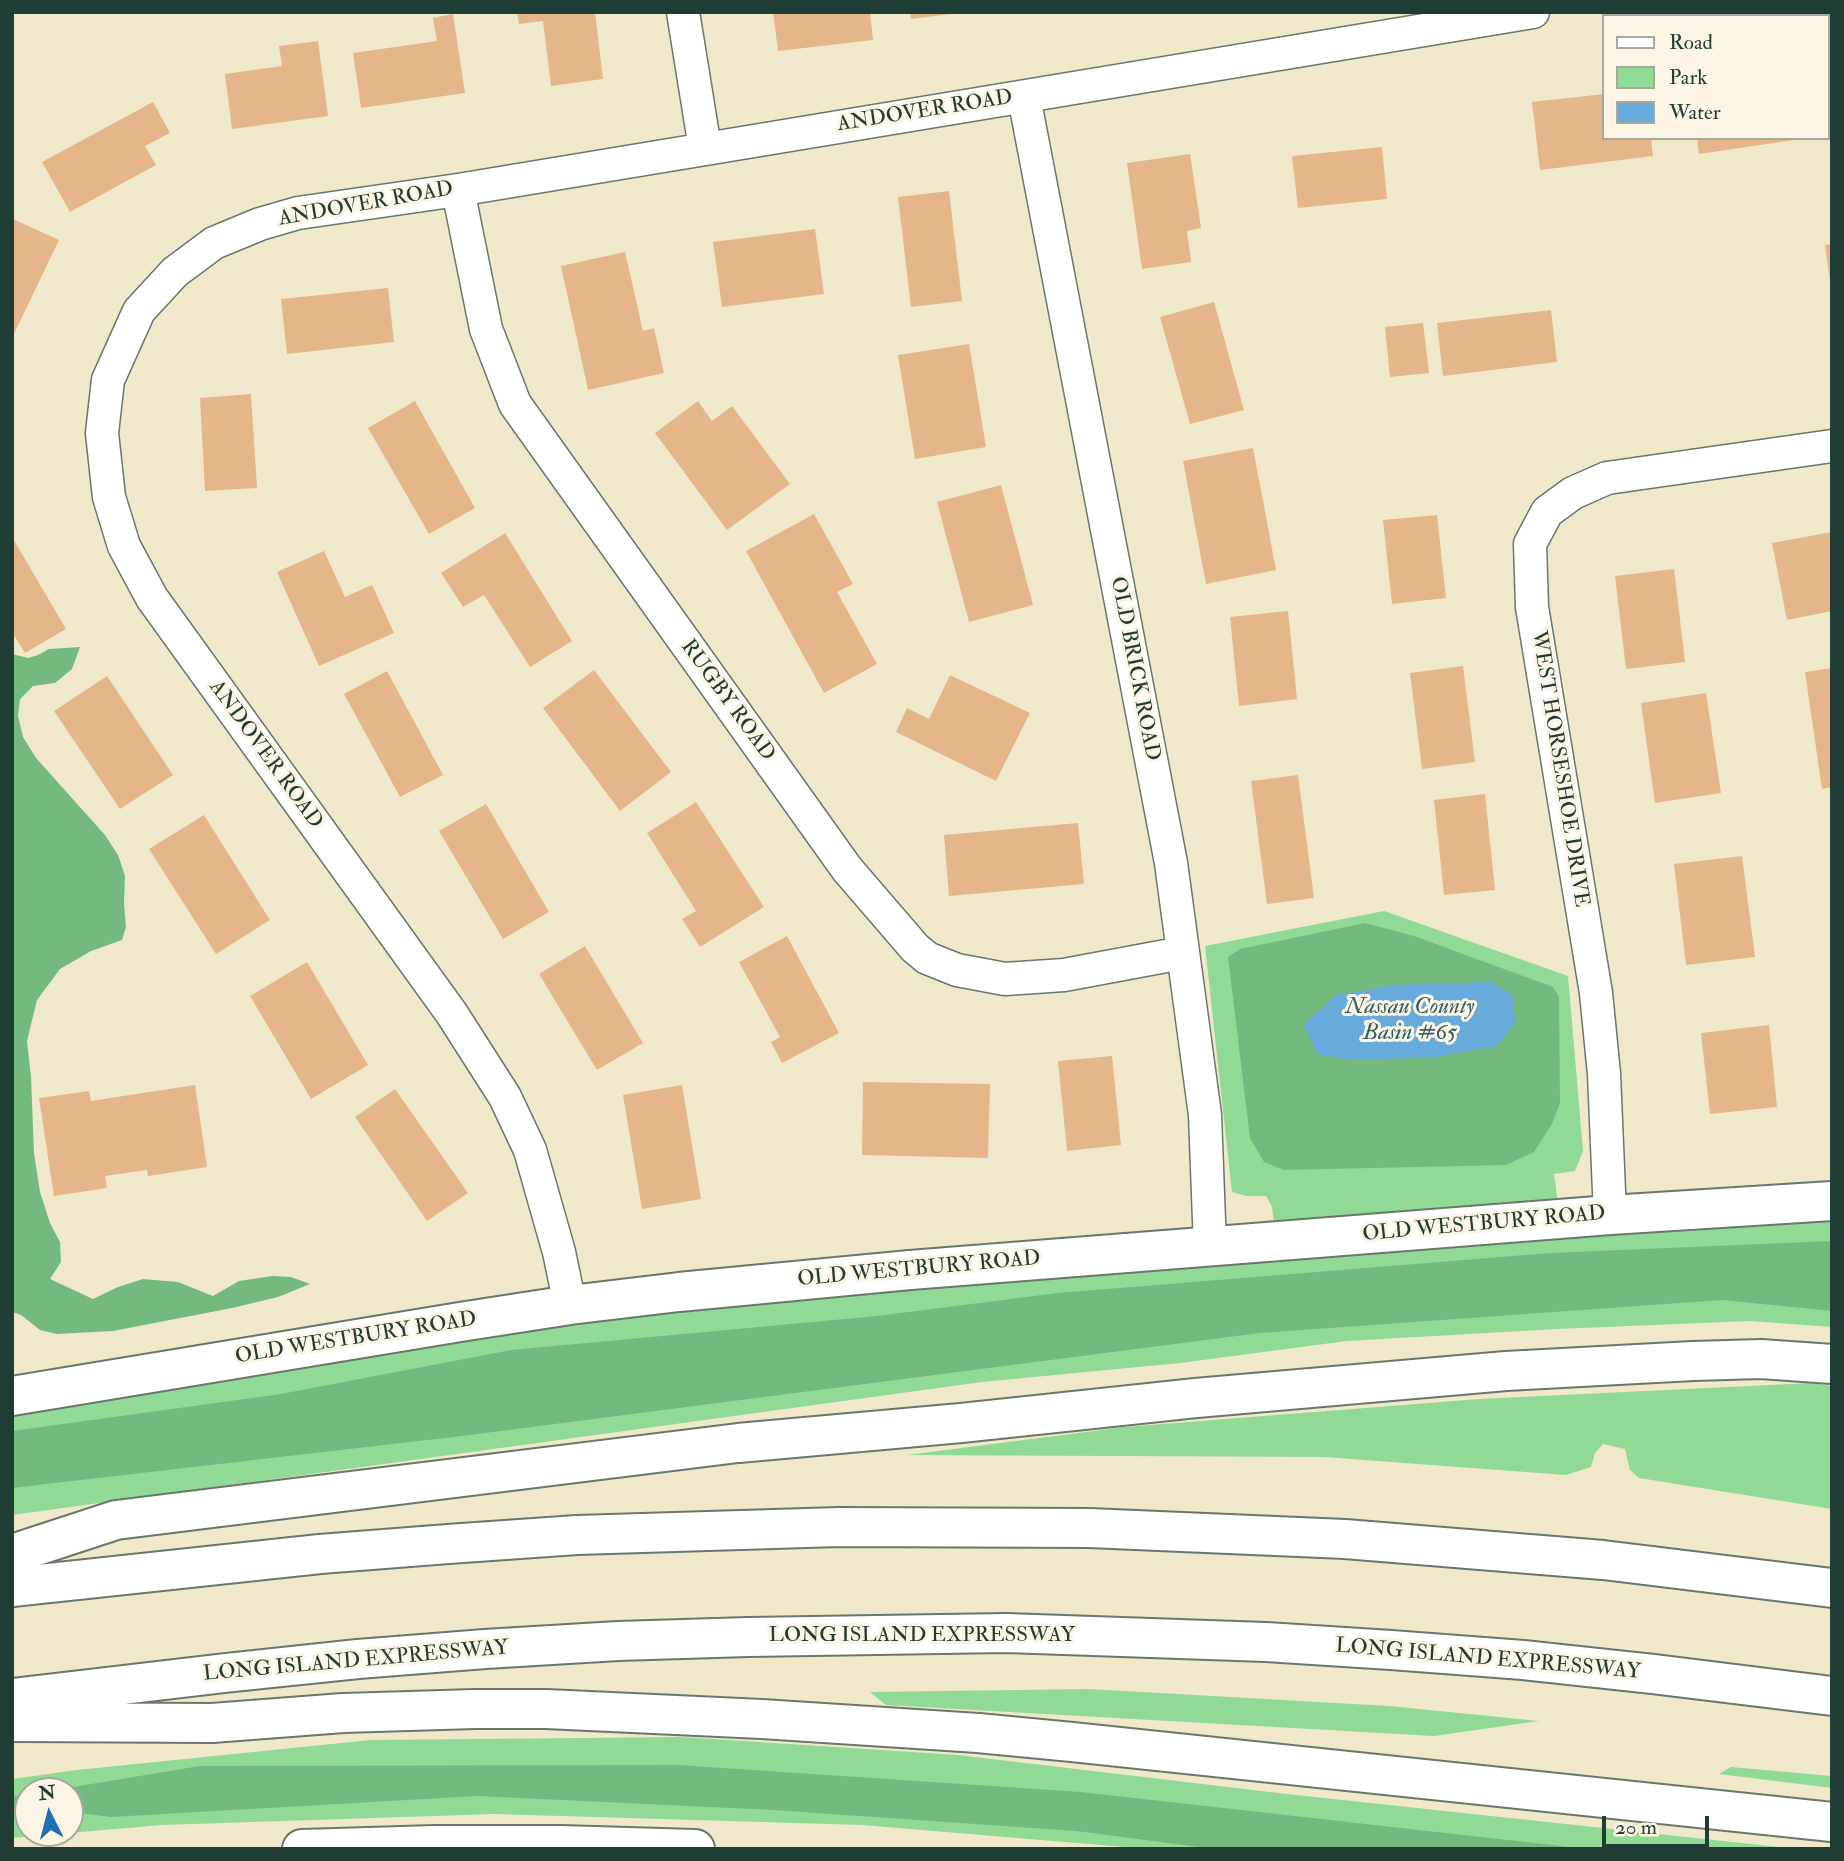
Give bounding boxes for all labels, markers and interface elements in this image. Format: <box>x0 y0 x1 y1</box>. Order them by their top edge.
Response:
legend <box>1602 14 1830 140</box>
text: Road <box>1669 29 1713 56</box>
text: Park <box>1669 64 1707 91</box>
street label: ANDOVER ROAD <box>836 86 1014 138</box>
text: Water <box>1669 99 1721 126</box>
street label: ANDOVER ROAD <box>277 177 455 233</box>
street label: OLD BRICK ROAD <box>1104 575 1164 763</box>
street label: WEST HORSESHOE DRIVE <box>1525 629 1593 909</box>
street label: RUGBY ROAD <box>675 635 779 767</box>
street label: ANDOVER ROAD <box>203 676 327 834</box>
water label: Nassau County Basin #65 <box>1346 994 1474 1048</box>
street label: OLD WESTBURY ROAD <box>1361 1202 1607 1248</box>
street label: OLD WESTBURY ROAD <box>796 1247 1042 1293</box>
street label: OLD WESTBURY ROAD <box>234 1307 478 1371</box>
street label: LONG ISLAND EXPRESSWAY <box>769 1623 1075 1649</box>
street label: LONG ISLAND EXPRESSWAY <box>1334 1634 1642 1686</box>
street label: LONG ISLAND EXPRESSWAY <box>202 1636 510 1688</box>
north arrow <box>14 1777 84 1847</box>
text: N <box>37 1780 57 1806</box>
scale bar <box>1606 1801 1713 1845</box>
text: 20 m <box>1615 1814 1657 1841</box>

